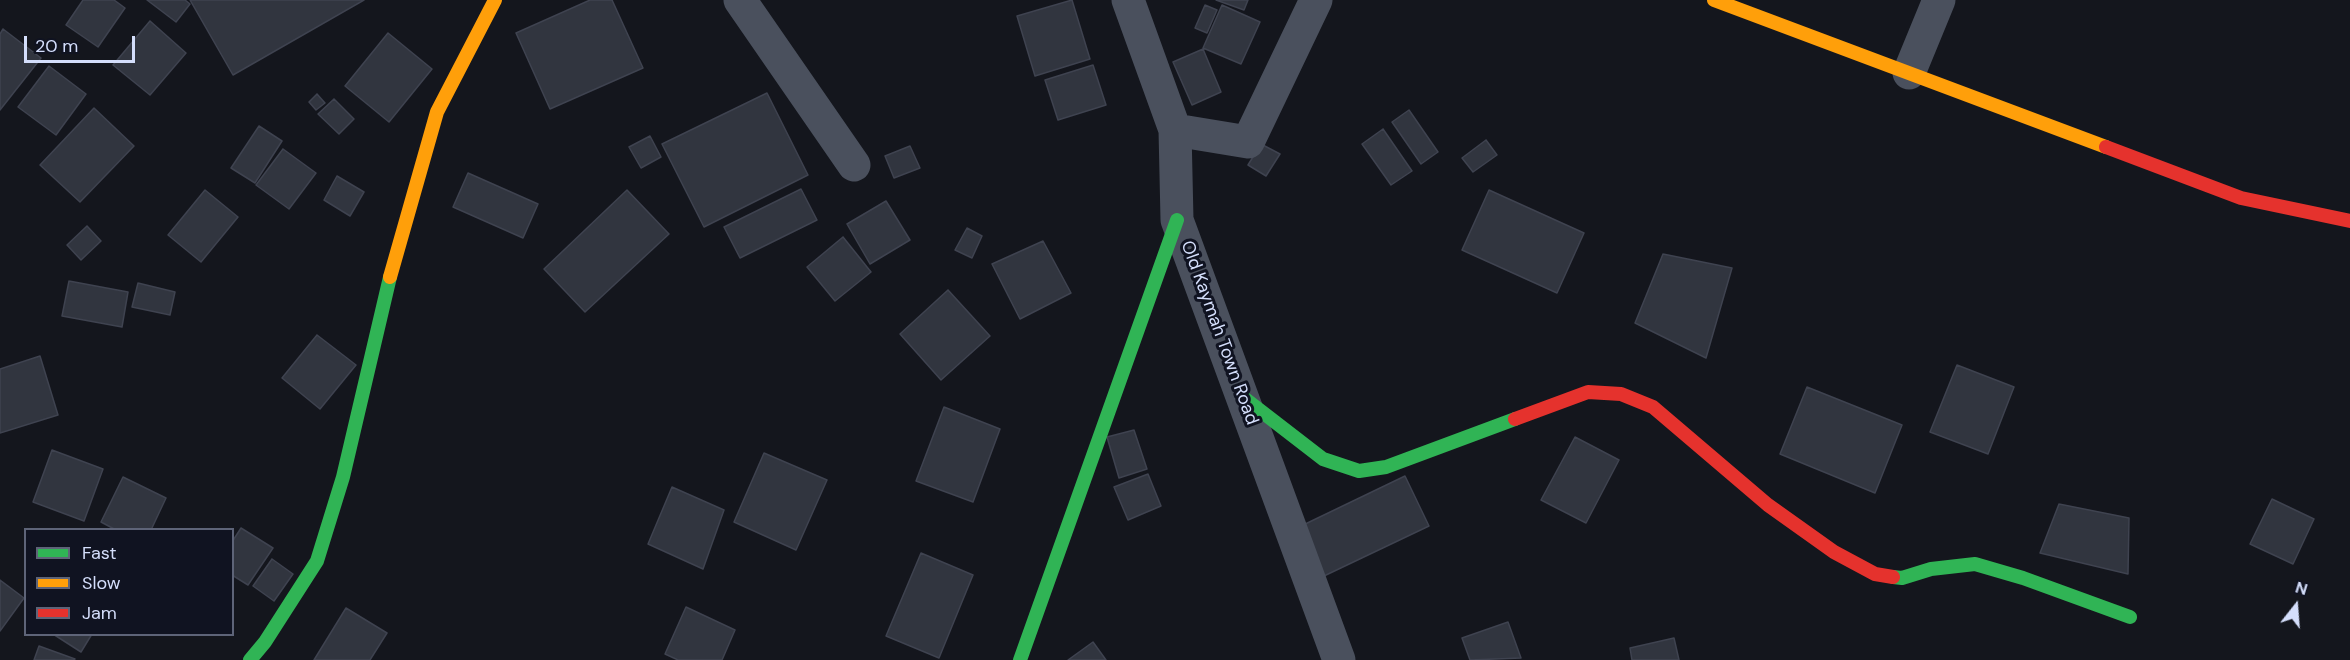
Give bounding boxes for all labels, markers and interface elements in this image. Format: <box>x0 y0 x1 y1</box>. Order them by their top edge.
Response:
scale bar <box>27 24 138 62</box>
text: 20 m <box>35 34 78 58</box>
street label: Old Kaymah Town Road <box>1176 238 1262 428</box>
legend <box>24 528 234 636</box>
text: Fast <box>82 541 117 565</box>
text: Slow <box>82 571 121 595</box>
north arrow <box>2266 576 2326 636</box>
text: N <box>2293 577 2310 600</box>
text: Jam <box>82 601 117 625</box>

